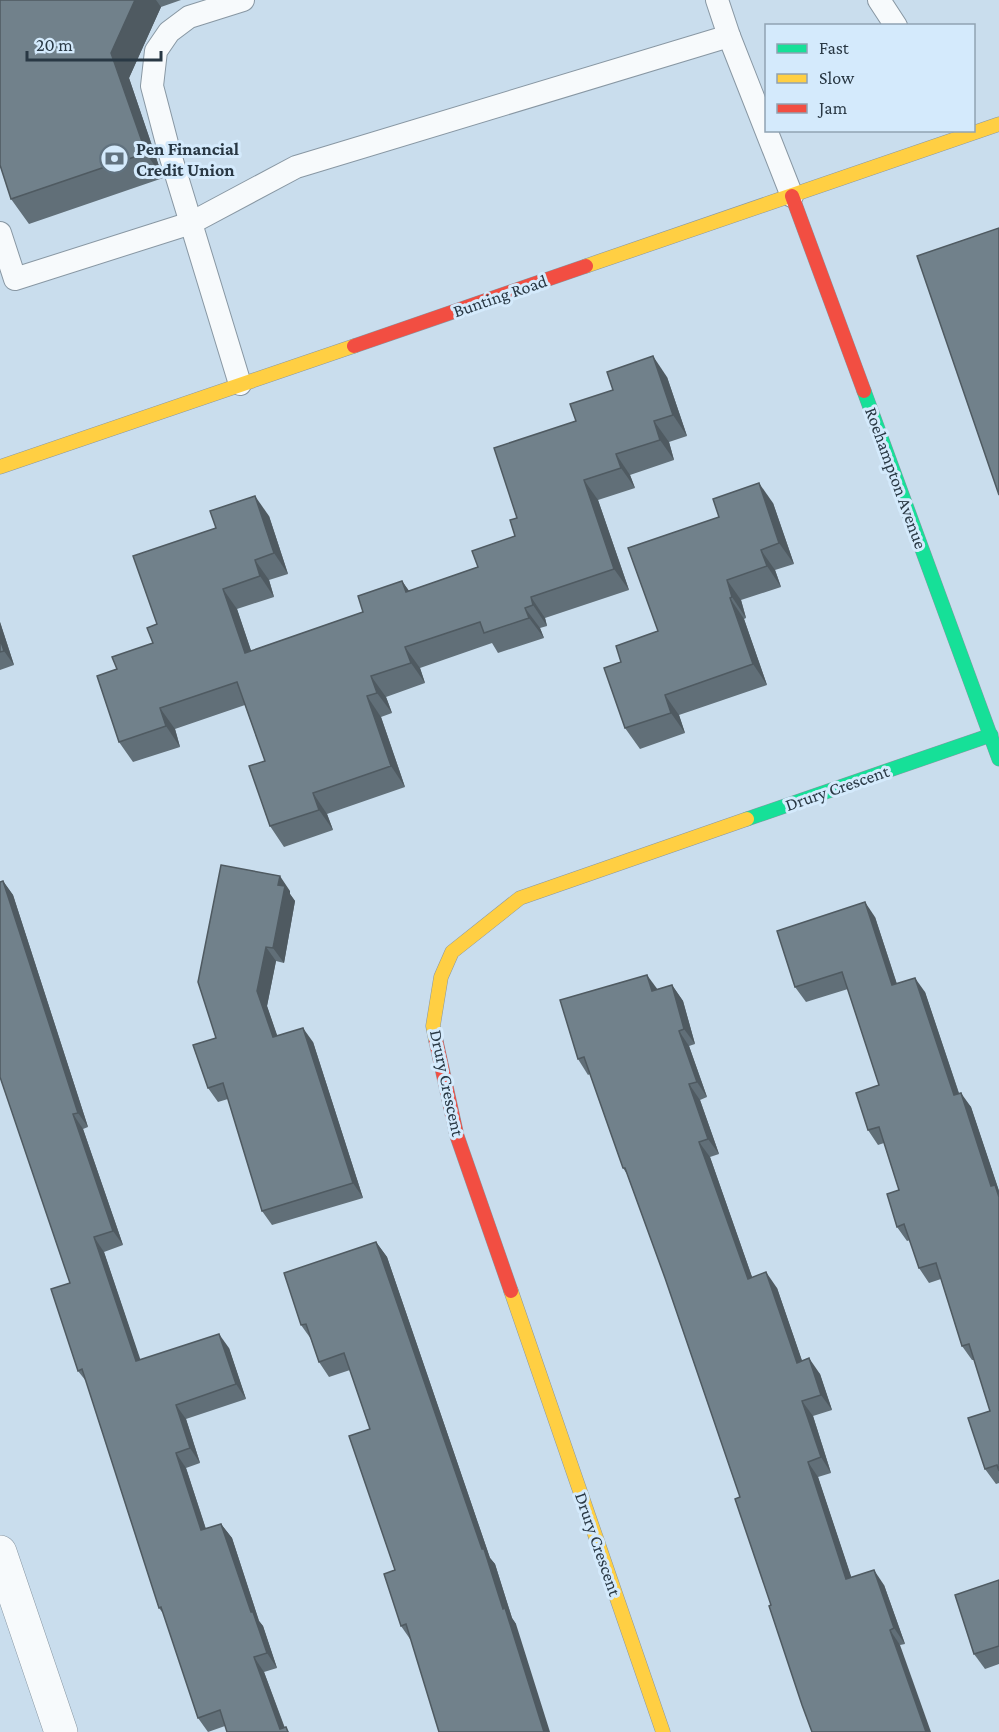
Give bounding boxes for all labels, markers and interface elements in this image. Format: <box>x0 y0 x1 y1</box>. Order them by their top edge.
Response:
scale bar <box>27 24 160 62</box>
legend <box>765 24 975 132</box>
text: 20 m <box>36 35 73 55</box>
text: Fast <box>819 38 850 58</box>
text: Slow <box>819 68 855 88</box>
text: Jam <box>817 98 848 118</box>
place label: Pen Financial Credit Union <box>136 139 239 180</box>
bank icon: Pen Financial Credit Union <box>99 143 131 175</box>
street label: Bunting Road <box>450 270 550 321</box>
street label: Roehampton Avenue <box>861 404 931 552</box>
street label: Drury Crescent <box>782 761 893 815</box>
street label: Drury Crescent <box>426 1028 468 1139</box>
street label: Drury Crescent <box>571 1489 625 1600</box>

